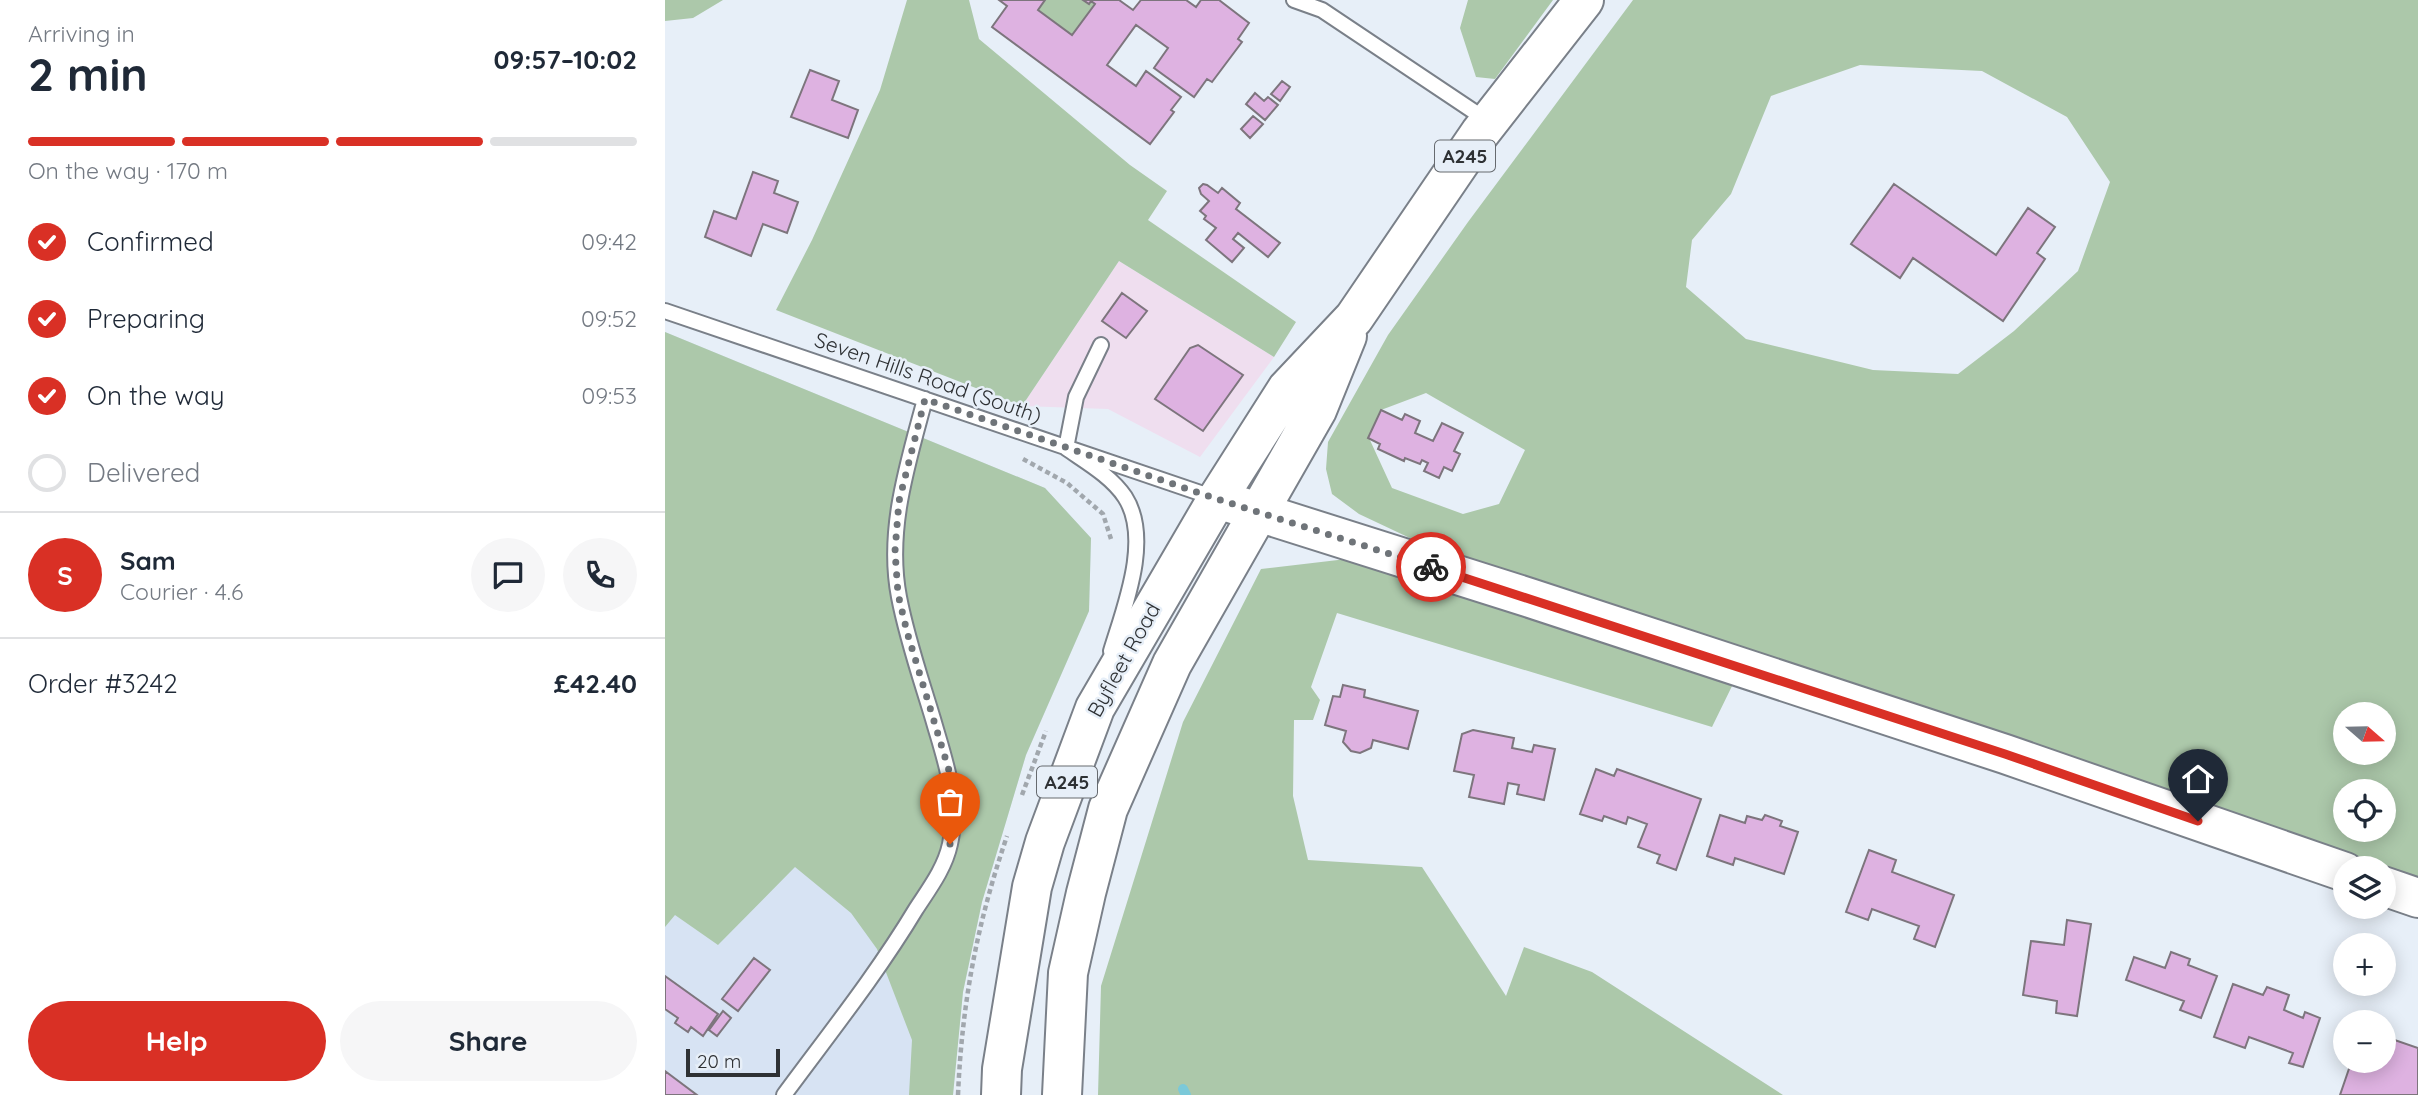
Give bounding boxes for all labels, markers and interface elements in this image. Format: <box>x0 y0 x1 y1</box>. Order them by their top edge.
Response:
text: Arriving in <box>28 19 135 48</box>
text: 09:57–10:02 <box>494 43 637 76</box>
text: 2 min <box>28 45 148 103</box>
road number: A245 <box>1435 140 1495 172</box>
text: On the way · 170 m <box>28 156 228 185</box>
icon: check <box>28 223 66 261</box>
text: Confirmed <box>87 225 214 258</box>
text: 09:42 <box>581 227 637 256</box>
icon: check <box>28 300 66 338</box>
text: Preparing <box>87 302 205 335</box>
text: 09:52 <box>581 304 637 333</box>
street label: Seven Hills Road (South) <box>811 326 1045 428</box>
icon: check <box>28 377 66 415</box>
text: On the way <box>87 379 225 412</box>
text: 09:53 <box>582 381 637 410</box>
text: Delivered <box>87 456 200 489</box>
courier <box>1396 532 1466 602</box>
button: chat <box>471 538 545 612</box>
button: phone <box>563 538 637 612</box>
text: Sam <box>120 544 176 577</box>
icon: bike <box>1412 548 1450 586</box>
text: S <box>57 559 73 592</box>
text: Courier · 4.6 <box>120 577 243 606</box>
street label: Byfleet Road <box>1081 598 1165 721</box>
text: Order #3242 <box>28 667 178 700</box>
text: £42.40 <box>554 667 637 700</box>
north arrow <box>2333 702 2396 765</box>
map controls <box>2333 702 2396 1073</box>
pin <box>2168 749 2228 821</box>
icon: home <box>2179 760 2217 798</box>
road number: A245 <box>1037 766 1097 797</box>
pin <box>920 772 980 844</box>
button: locate <box>2333 779 2396 842</box>
icon: bag <box>931 783 969 821</box>
button: layers <box>2333 856 2396 919</box>
button: + <box>2333 933 2396 996</box>
button: Help <box>28 1001 326 1081</box>
button: Share <box>340 1001 637 1081</box>
button: − <box>2333 1010 2396 1073</box>
scale bar <box>686 1046 781 1078</box>
text: 20 m <box>697 1049 741 1073</box>

